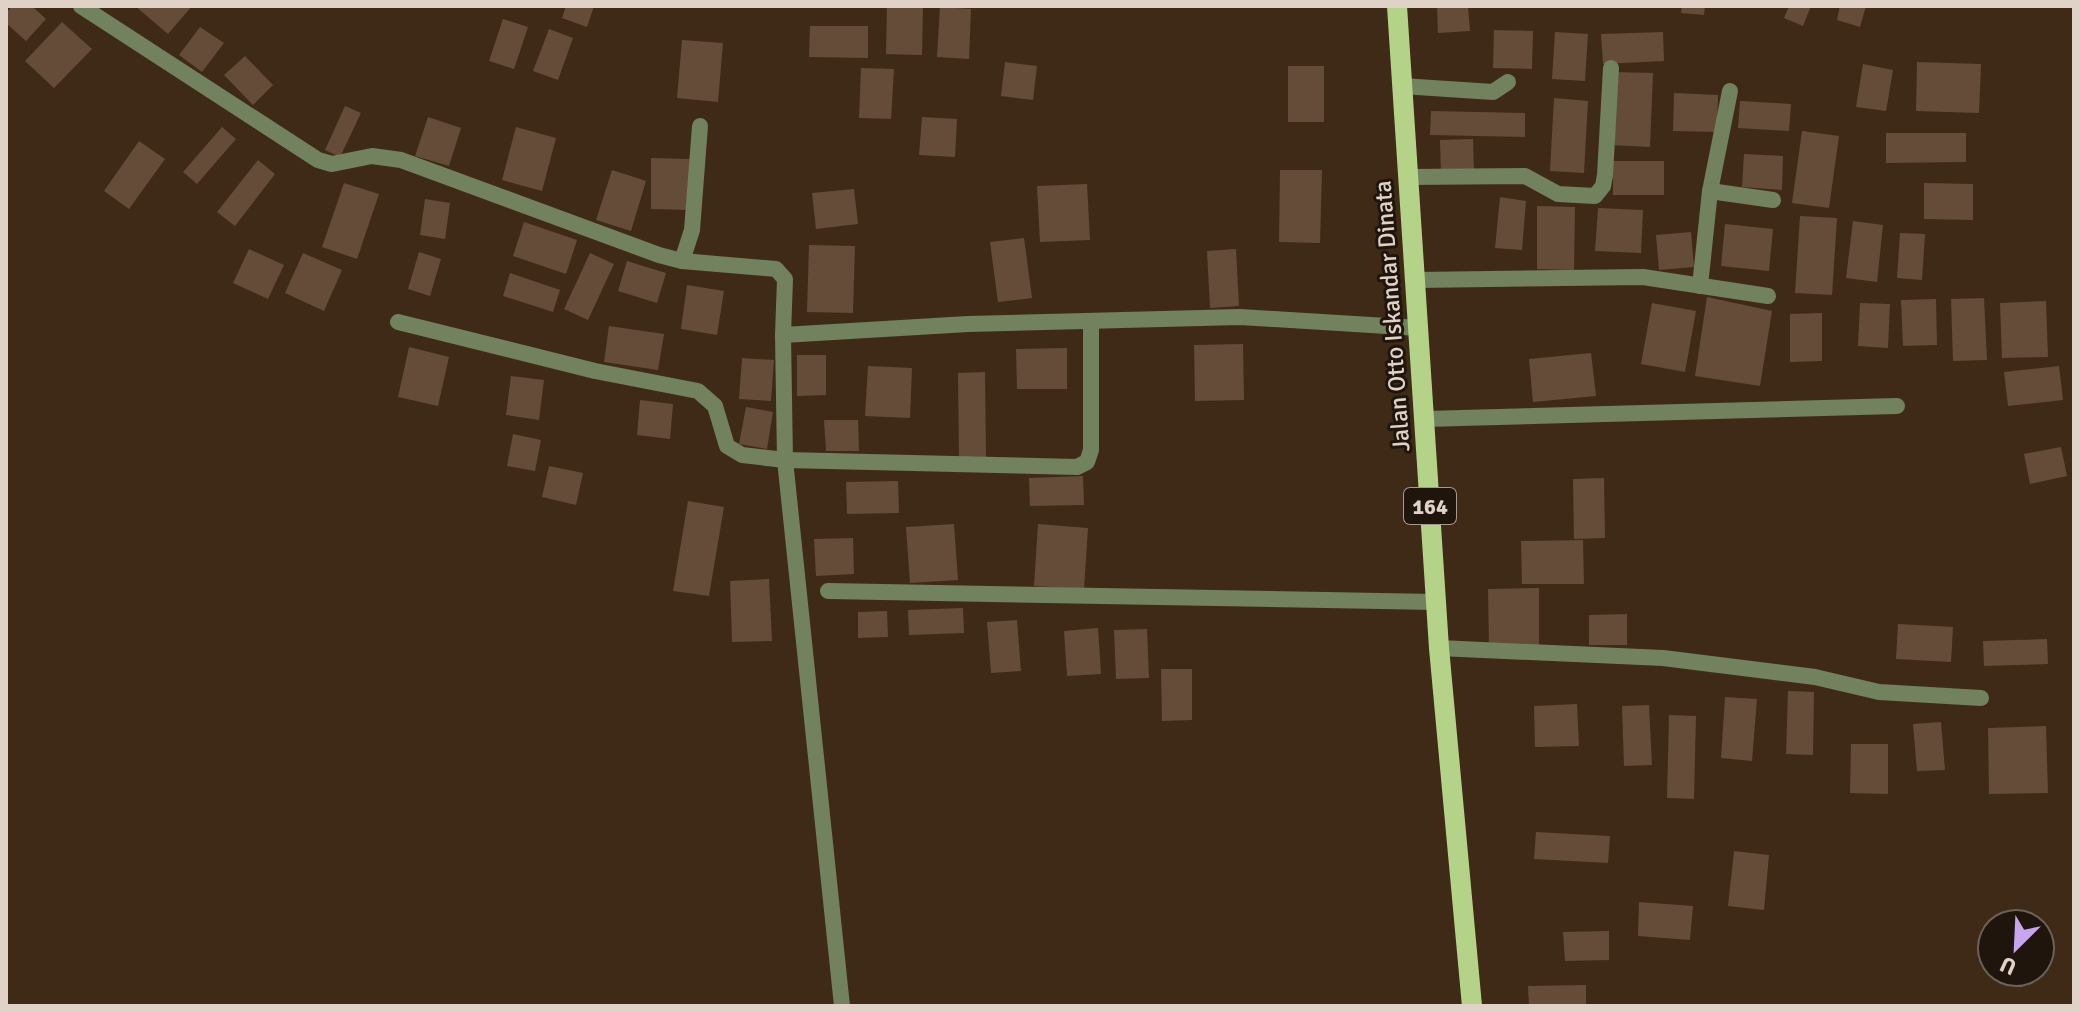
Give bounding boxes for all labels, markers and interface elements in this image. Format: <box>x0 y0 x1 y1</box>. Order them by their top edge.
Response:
street label: Jalan Otto Iskandar Dinata <box>1368 180 1416 452</box>
road number: 164 <box>1404 488 1456 524</box>
north arrow <box>1976 908 2056 988</box>
text: U <box>1996 950 2020 981</box>

